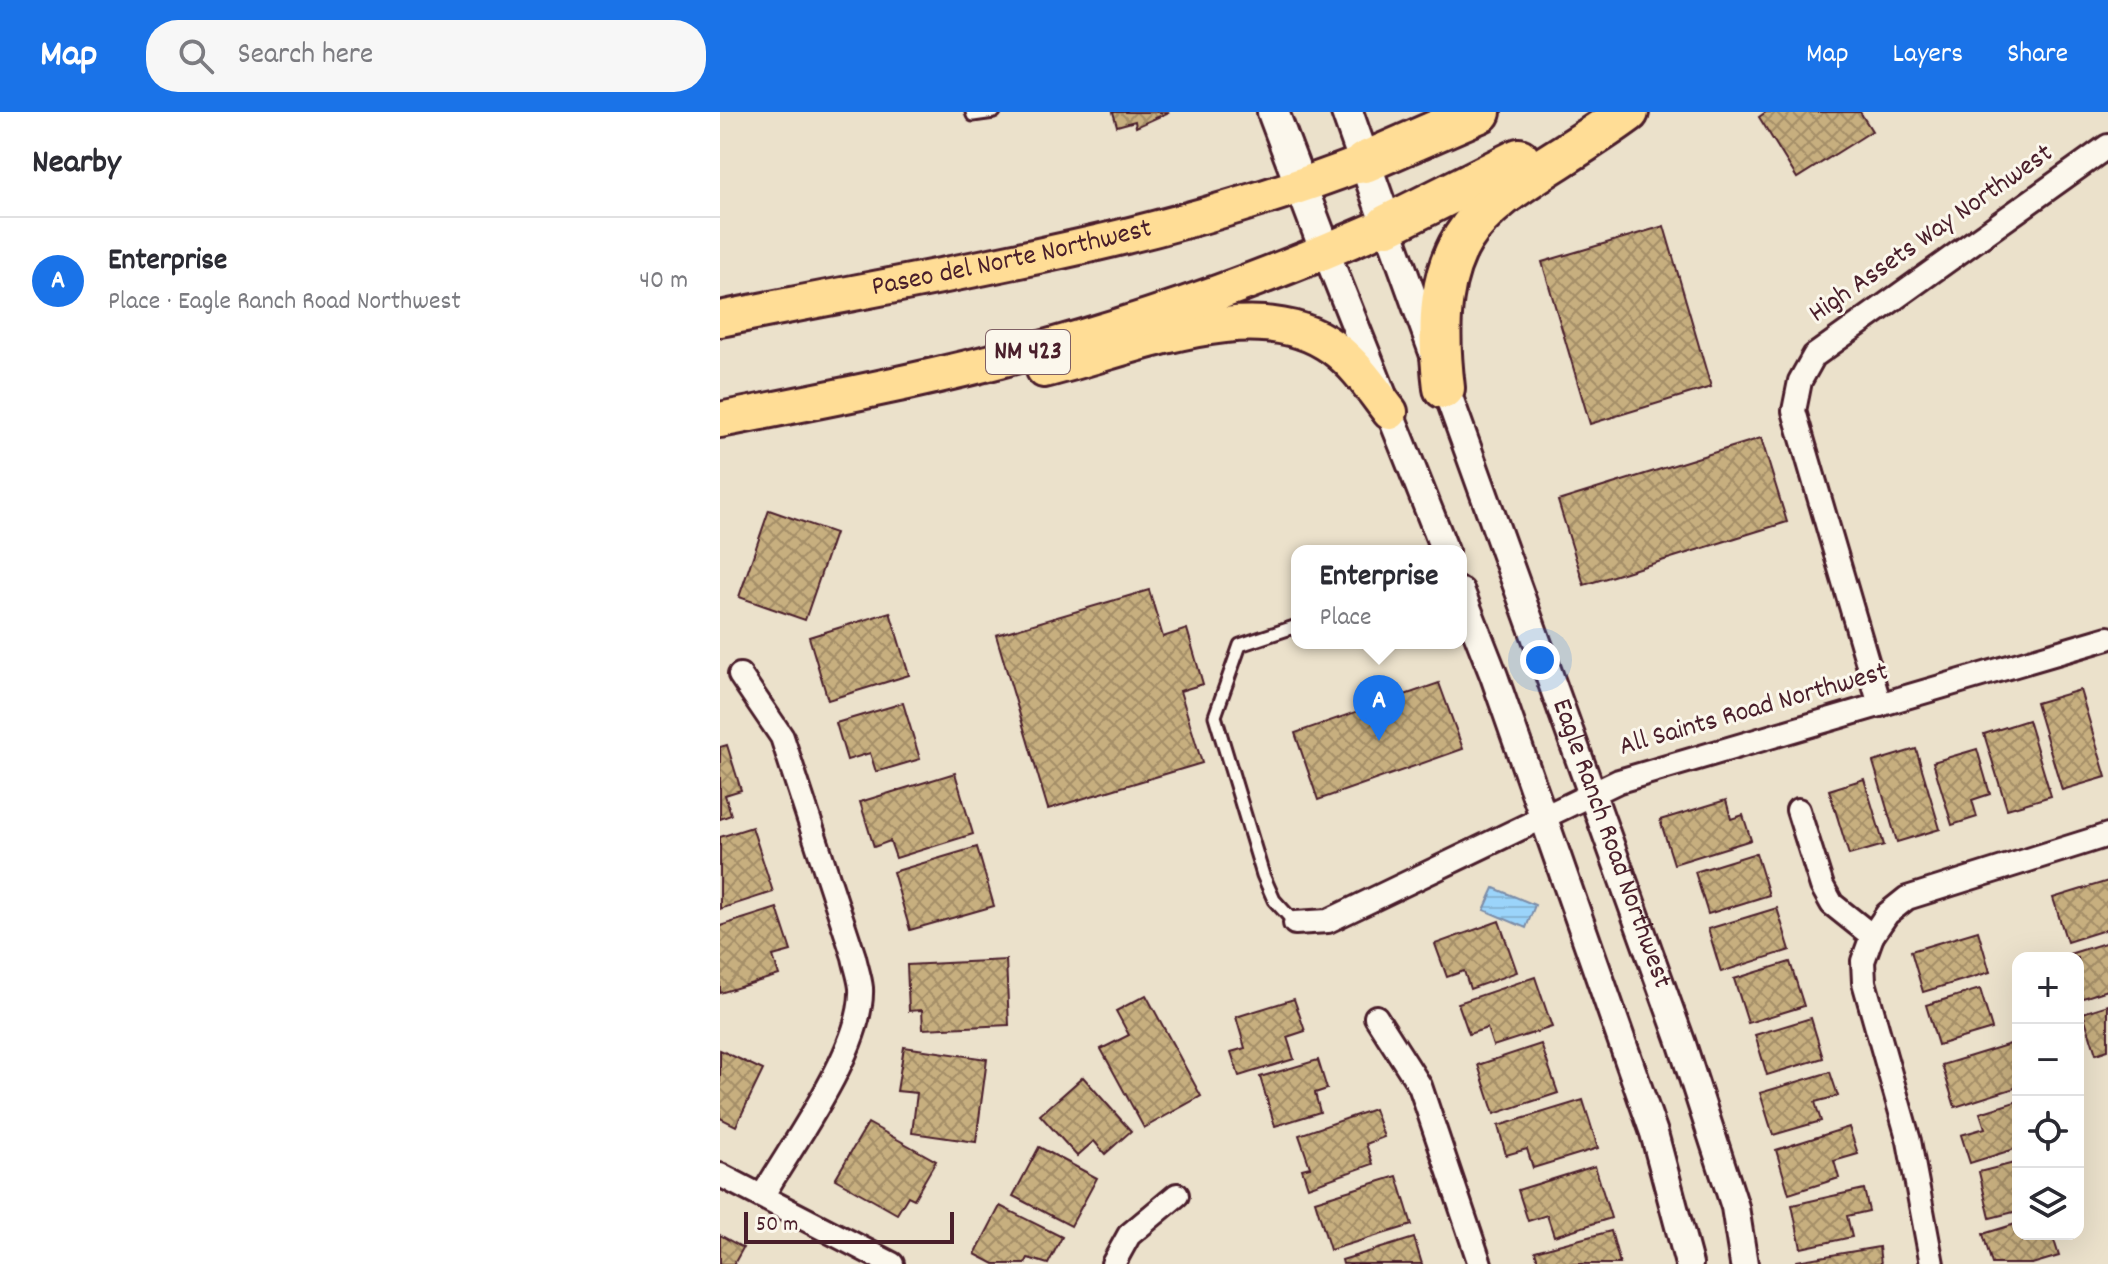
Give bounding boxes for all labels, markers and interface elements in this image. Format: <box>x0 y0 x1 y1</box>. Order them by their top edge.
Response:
search box <box>146 20 706 92</box>
text: Map <box>40 29 98 84</box>
icon: search <box>174 34 218 78</box>
text: Search here <box>238 35 373 78</box>
text: Map <box>1806 36 1849 76</box>
text: Layers <box>1893 36 1963 76</box>
text: Share <box>2007 36 2068 76</box>
street label: High Assets Way Northwest <box>1802 135 2062 335</box>
text: Nearby <box>32 140 121 189</box>
street label: Paseo del Norte Northwest <box>869 210 1157 309</box>
text: Enterprise <box>108 241 227 284</box>
text: A <box>51 263 65 300</box>
text: 40 m <box>639 263 688 300</box>
text: Place · Eagle Ranch Road Northwest <box>108 284 461 321</box>
road number: NM 423 <box>986 330 1070 374</box>
popup <box>1291 545 1467 649</box>
text: Enterprise <box>1319 557 1439 600</box>
text: Place <box>1319 600 1371 637</box>
your location <box>1520 640 1560 680</box>
street label: All Saints Road Northwest <box>1615 653 1893 769</box>
pin: A <box>1353 675 1405 741</box>
street label: Eagle Ranch Road Northwest <box>1539 694 1680 994</box>
map controls <box>2012 952 2084 1240</box>
button: + <box>2012 952 2084 1024</box>
button: − <box>2012 1024 2084 1096</box>
button: locate <box>2012 1096 2084 1168</box>
button: layers <box>2012 1168 2084 1240</box>
scale bar <box>744 1208 954 1244</box>
text: 50 m <box>756 1210 798 1241</box>

